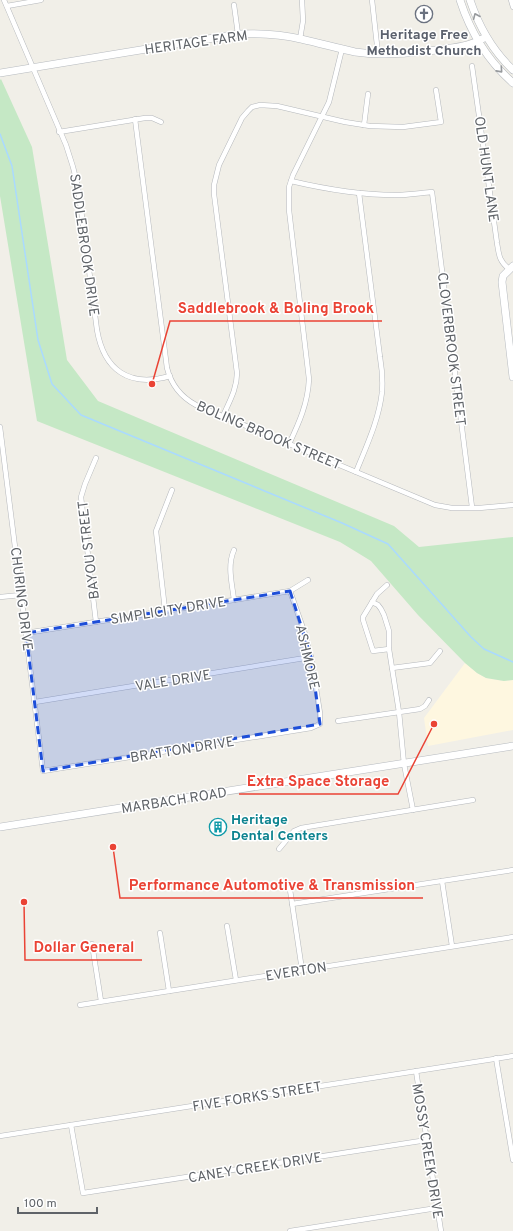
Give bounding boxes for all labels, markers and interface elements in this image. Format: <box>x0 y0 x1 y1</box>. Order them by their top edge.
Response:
church icon: Heritage Free Methodist Church <box>414 4 434 24</box>
one-way arrow <box>472 12 480 19</box>
place label: Heritage Free Methodist Church <box>366 27 482 60</box>
street label: HERITAGE FARM <box>144 28 249 59</box>
one-way arrow <box>495 65 502 73</box>
street label: OLD HUNT LANE <box>470 115 501 223</box>
street label: SADDLEBROOK DRIVE <box>65 173 102 317</box>
street label: CLOVERBROOK STREET <box>433 272 468 427</box>
callout: Saddlebrook & Boling Brook <box>170 294 382 321</box>
text: Saddlebrook & Boling Brook <box>178 300 374 319</box>
street label: BOLING BROOK STREET <box>193 398 343 475</box>
street label: BAYOU STREET <box>75 500 104 600</box>
street label: CHURING DRIVE <box>6 546 35 652</box>
street label: SIMPLICITY DRIVE <box>109 594 227 629</box>
street label: ASHMORE <box>291 623 322 692</box>
street label: VALE DRIVE <box>134 667 212 696</box>
street label: BRATTON DRIVE <box>129 734 235 767</box>
callout: Extra Space Storage <box>239 767 398 794</box>
text: Extra Space Storage <box>247 773 389 792</box>
street label: MARBACH ROAD <box>120 785 228 818</box>
place label: Heritage Dental Centers <box>231 812 328 845</box>
building icon: Heritage Dental Centers <box>208 817 228 837</box>
callout: Performance Automotive & Transmission <box>120 871 423 898</box>
text: Performance Automotive & Transmission <box>129 877 415 896</box>
callout: Dollar General <box>25 933 142 960</box>
text: Dollar General <box>34 939 134 958</box>
street label: EVERTON <box>264 959 328 986</box>
street label: FIVE FORKS STREET <box>191 1079 323 1116</box>
street label: MOSSY CREEK DRIVE <box>407 1082 446 1220</box>
street label: CANEY CREEK DRIVE <box>187 1150 323 1187</box>
scale bar <box>18 1189 97 1215</box>
text: 100 m <box>24 1196 57 1212</box>

